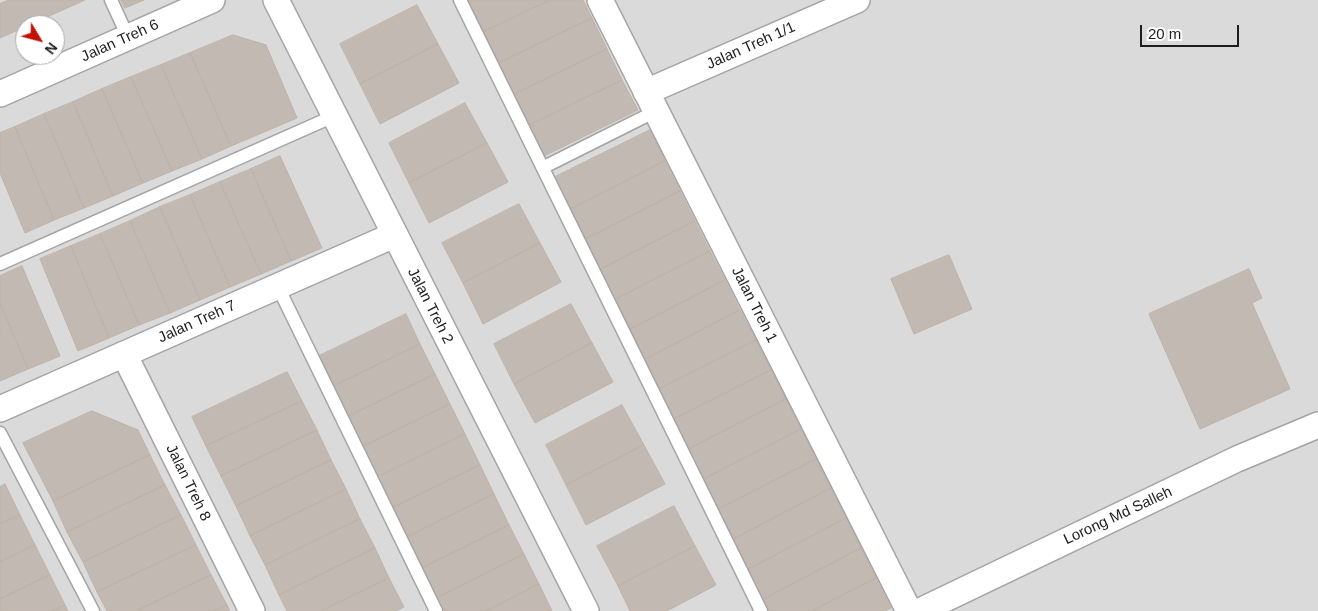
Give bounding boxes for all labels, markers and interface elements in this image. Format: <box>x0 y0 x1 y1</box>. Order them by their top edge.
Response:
north arrow <box>15 15 65 65</box>
scale bar <box>1143 15 1242 47</box>
street label: Jalan Treh 6 <box>79 16 161 66</box>
street label: Jalan Treh 1/1 <box>704 18 798 74</box>
text: 20 m <box>1148 25 1181 42</box>
text: N <box>42 40 61 57</box>
street label: Jalan Treh 1 <box>727 264 781 346</box>
street label: Jalan Treh 2 <box>403 265 457 347</box>
street label: Jalan Treh 7 <box>156 297 238 347</box>
street label: Jalan Treh 8 <box>162 442 214 524</box>
street label: Lorong Md Salleh <box>1061 483 1175 549</box>

